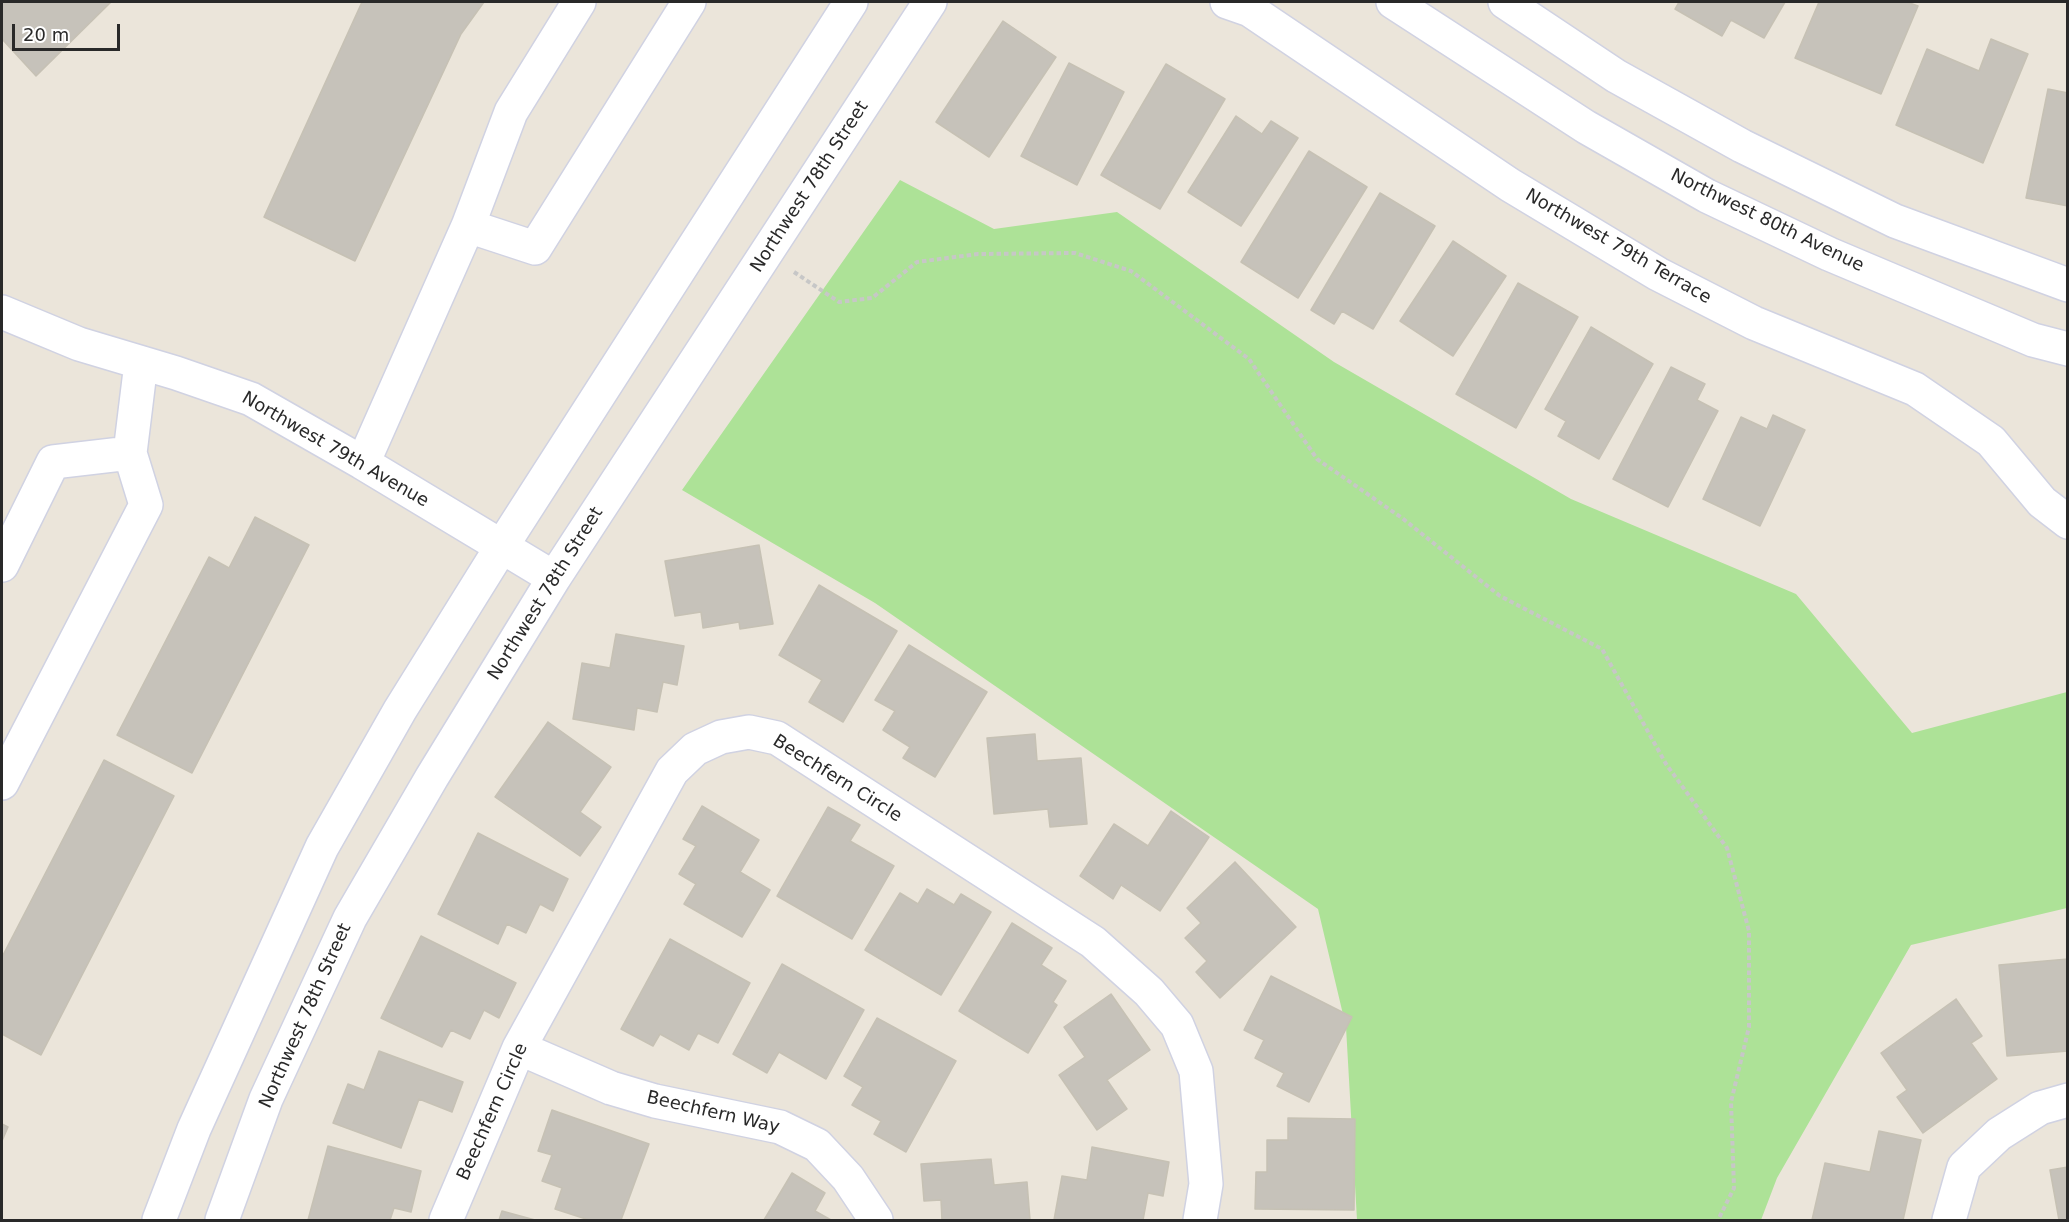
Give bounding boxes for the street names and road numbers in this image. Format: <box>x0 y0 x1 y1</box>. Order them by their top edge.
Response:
street label: Northwest 78th Street <box>746 97 874 277</box>
street label: Northwest 80th Avenue <box>1667 165 1867 277</box>
street label: Northwest 79th Terrace <box>1521 185 1715 309</box>
street label: Northwest 79th Avenue <box>238 388 432 512</box>
street label: Northwest 78th Street <box>484 503 608 685</box>
street label: Beechfern Circle <box>769 731 905 827</box>
street label: Northwest 78th Street <box>255 920 357 1112</box>
street label: Beechfern Circle <box>453 1040 533 1184</box>
street label: Beechfern Way <box>644 1087 782 1139</box>

